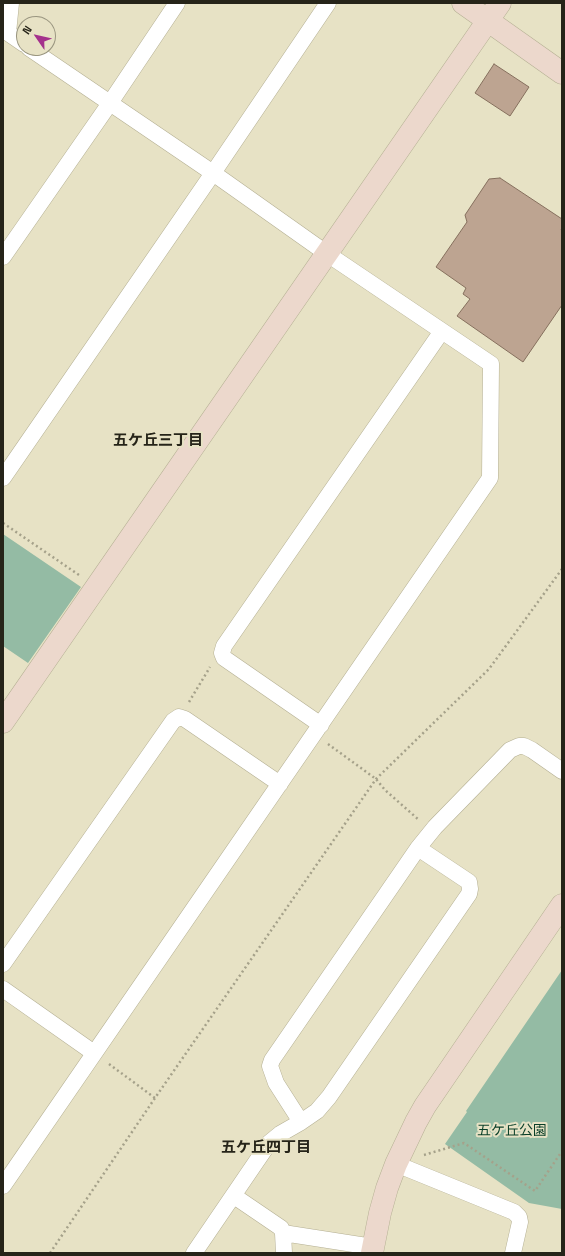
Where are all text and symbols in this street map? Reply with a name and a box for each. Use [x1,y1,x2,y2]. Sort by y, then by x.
north arrow [16,16,56,56]
text: N [19,23,35,37]
district label: 五ケ丘三丁目 [113,432,203,450]
park label: 五ケ丘公園 [477,1123,547,1139]
district label: 五ケ丘四丁目 [221,1139,311,1157]

